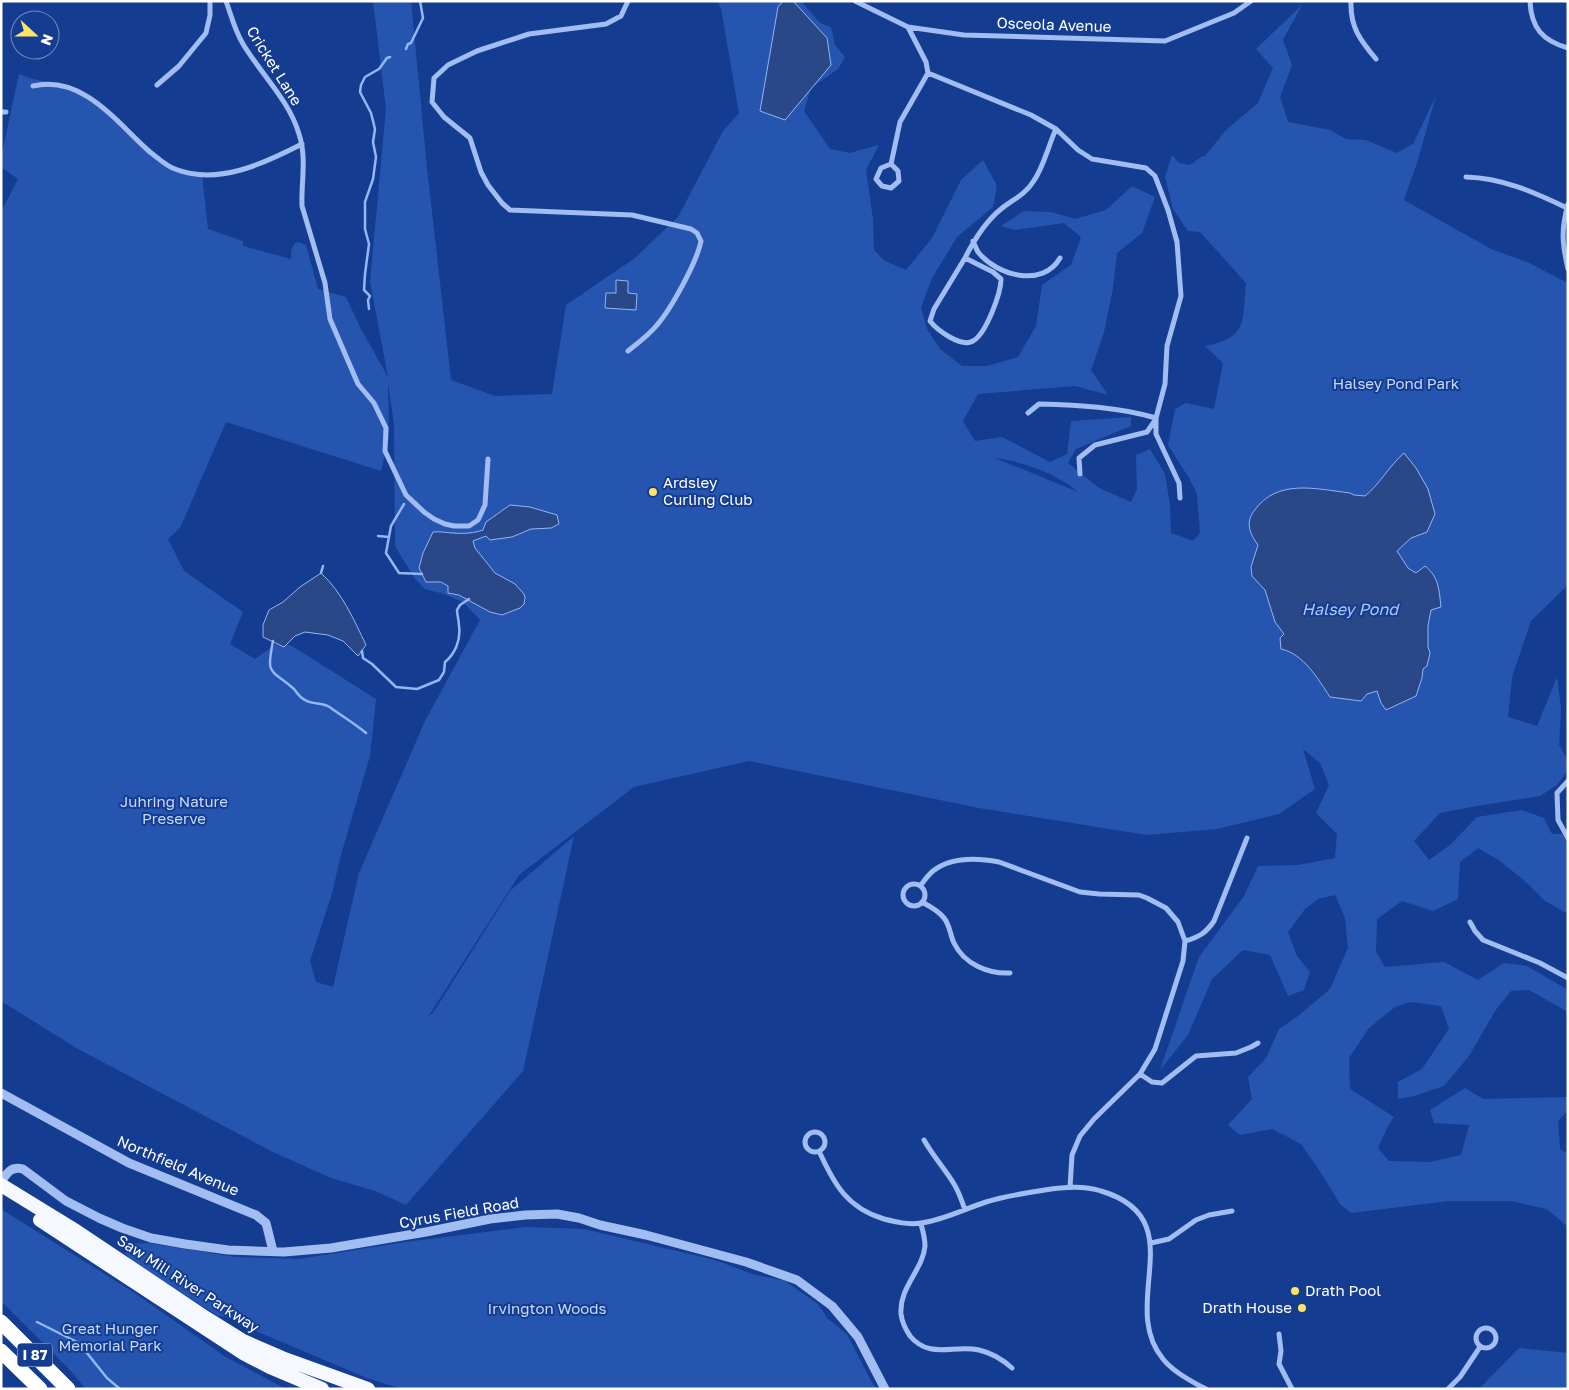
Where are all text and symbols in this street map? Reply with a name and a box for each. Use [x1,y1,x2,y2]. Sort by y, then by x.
north arrow [10,10,60,60]
street label: Osceola Avenue [996,13,1112,35]
street label: Cricket Lane [243,23,306,109]
text: N [38,32,57,48]
park label: Halsey Pond Park [1333,374,1460,392]
place label: Ardsley Curling Club [663,473,752,508]
marker: Ardsley Curling Club [647,486,659,498]
water label: Halsey Pond [1302,599,1400,619]
park label: Juhring Nature Preserve [120,792,228,827]
street label: Northfield Avenue [115,1131,242,1199]
street label: Cyrus Field Road [398,1193,520,1231]
street label: Saw Mill River Parkway [114,1230,263,1336]
place label: Drath Pool [1305,1281,1381,1299]
marker: Drath Pool [1289,1285,1301,1297]
place label: Drath House [1202,1298,1292,1316]
park label: Irvington Woods [488,1299,606,1317]
marker: Drath House [1296,1302,1308,1314]
park label: Great Hunger Memorial Park [58,1319,162,1354]
road number: I 87 [18,1344,52,1366]

